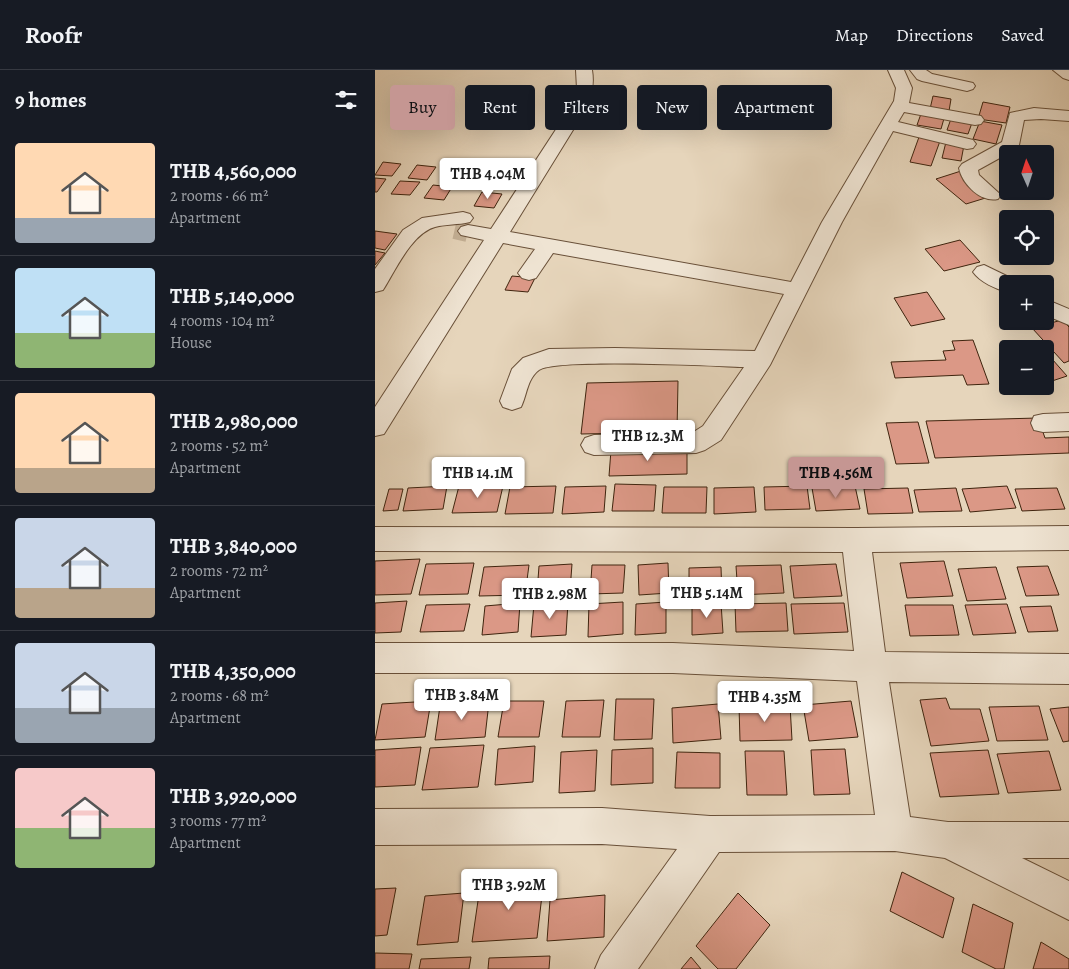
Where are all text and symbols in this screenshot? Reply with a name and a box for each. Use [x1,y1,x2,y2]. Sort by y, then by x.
text: Roofr [25,19,82,51]
text: Map [835,23,868,47]
text: Directions [896,23,973,47]
text: Saved [1001,23,1044,47]
chip: Buy [390,85,455,130]
chip: Rent [465,85,535,130]
chip: Filters [545,85,627,130]
chip: New [637,85,707,130]
chip: Apartment [717,85,832,130]
text: 9 homes [15,86,86,114]
icon: filters [332,86,360,114]
north arrow [999,145,1054,200]
map controls [999,145,1054,395]
text: THB 4,560,000 [170,157,297,185]
pin: THB 4.04M [431,158,545,200]
icon: home [55,163,115,223]
text: THB 4.04M [451,163,525,185]
text: 2 rooms · 66 m² [170,185,268,207]
text: Apartment [170,207,241,229]
button: locate [999,210,1054,265]
button: + [999,275,1054,330]
text: THB 5,140,000 [170,282,294,310]
icon: home [55,288,115,348]
text: 4 rooms · 104 m² [170,310,275,332]
text: House [170,332,212,354]
button: − [999,340,1054,395]
text: THB 2,980,000 [170,407,298,435]
icon: home [55,413,115,473]
pin: THB 12.3M [591,420,705,462]
text: THB 12.3M [612,425,684,447]
text: 2 rooms · 52 m² [170,435,268,457]
pin: THB 14.1M [421,456,535,499]
pin: THB 4.56M [779,456,893,499]
text: Apartment [170,457,241,479]
text: THB 14.1M [443,462,513,484]
text: THB 4.56M [799,462,873,484]
text: THB 3,840,000 [170,532,297,560]
icon: home [55,538,115,598]
text: 2 rooms · 72 m² [170,560,268,582]
pin: THB 5.14M [650,576,764,619]
pin: THB 2.98M [493,578,607,620]
text: Apartment [170,582,241,604]
text: THB 5.14M [671,582,743,604]
text: THB 2.98M [513,583,587,605]
text: THB 4,350,000 [170,657,296,685]
icon: home [55,663,115,723]
pin: THB 3.84M [405,678,519,721]
pin: THB 4.35M [708,680,822,723]
text: THB 3.84M [425,684,499,706]
text: 2 rooms · 68 m² [170,685,269,707]
text: THB 4.35M [729,686,801,708]
text: Apartment [170,707,241,729]
text: THB 3,920,000 [170,782,297,810]
icon: home [55,788,115,848]
text: 3 rooms · 77 m² [170,810,266,832]
text: Apartment [170,832,241,854]
pin: THB 3.92M [452,868,566,911]
text: THB 3.92M [472,874,546,896]

